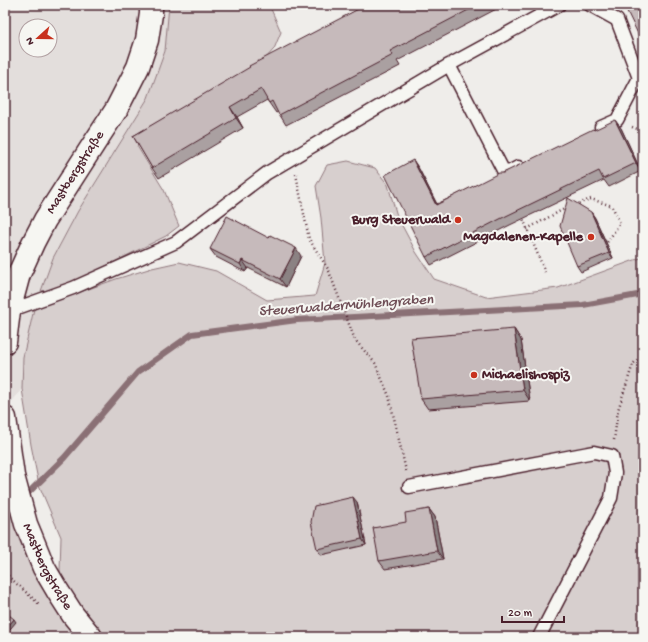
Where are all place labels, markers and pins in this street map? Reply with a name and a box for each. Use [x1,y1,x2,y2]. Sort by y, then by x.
place label: Burg Steuerwald [351,212,452,229]
marker: Burg Steuerwald [453,215,463,225]
place label: Magdalenen-Kapelle [463,229,584,246]
marker: Magdalenen-Kapelle [586,232,596,242]
place label: Michaelishospiz [482,367,570,384]
marker: Michaelishospiz [469,370,479,380]

